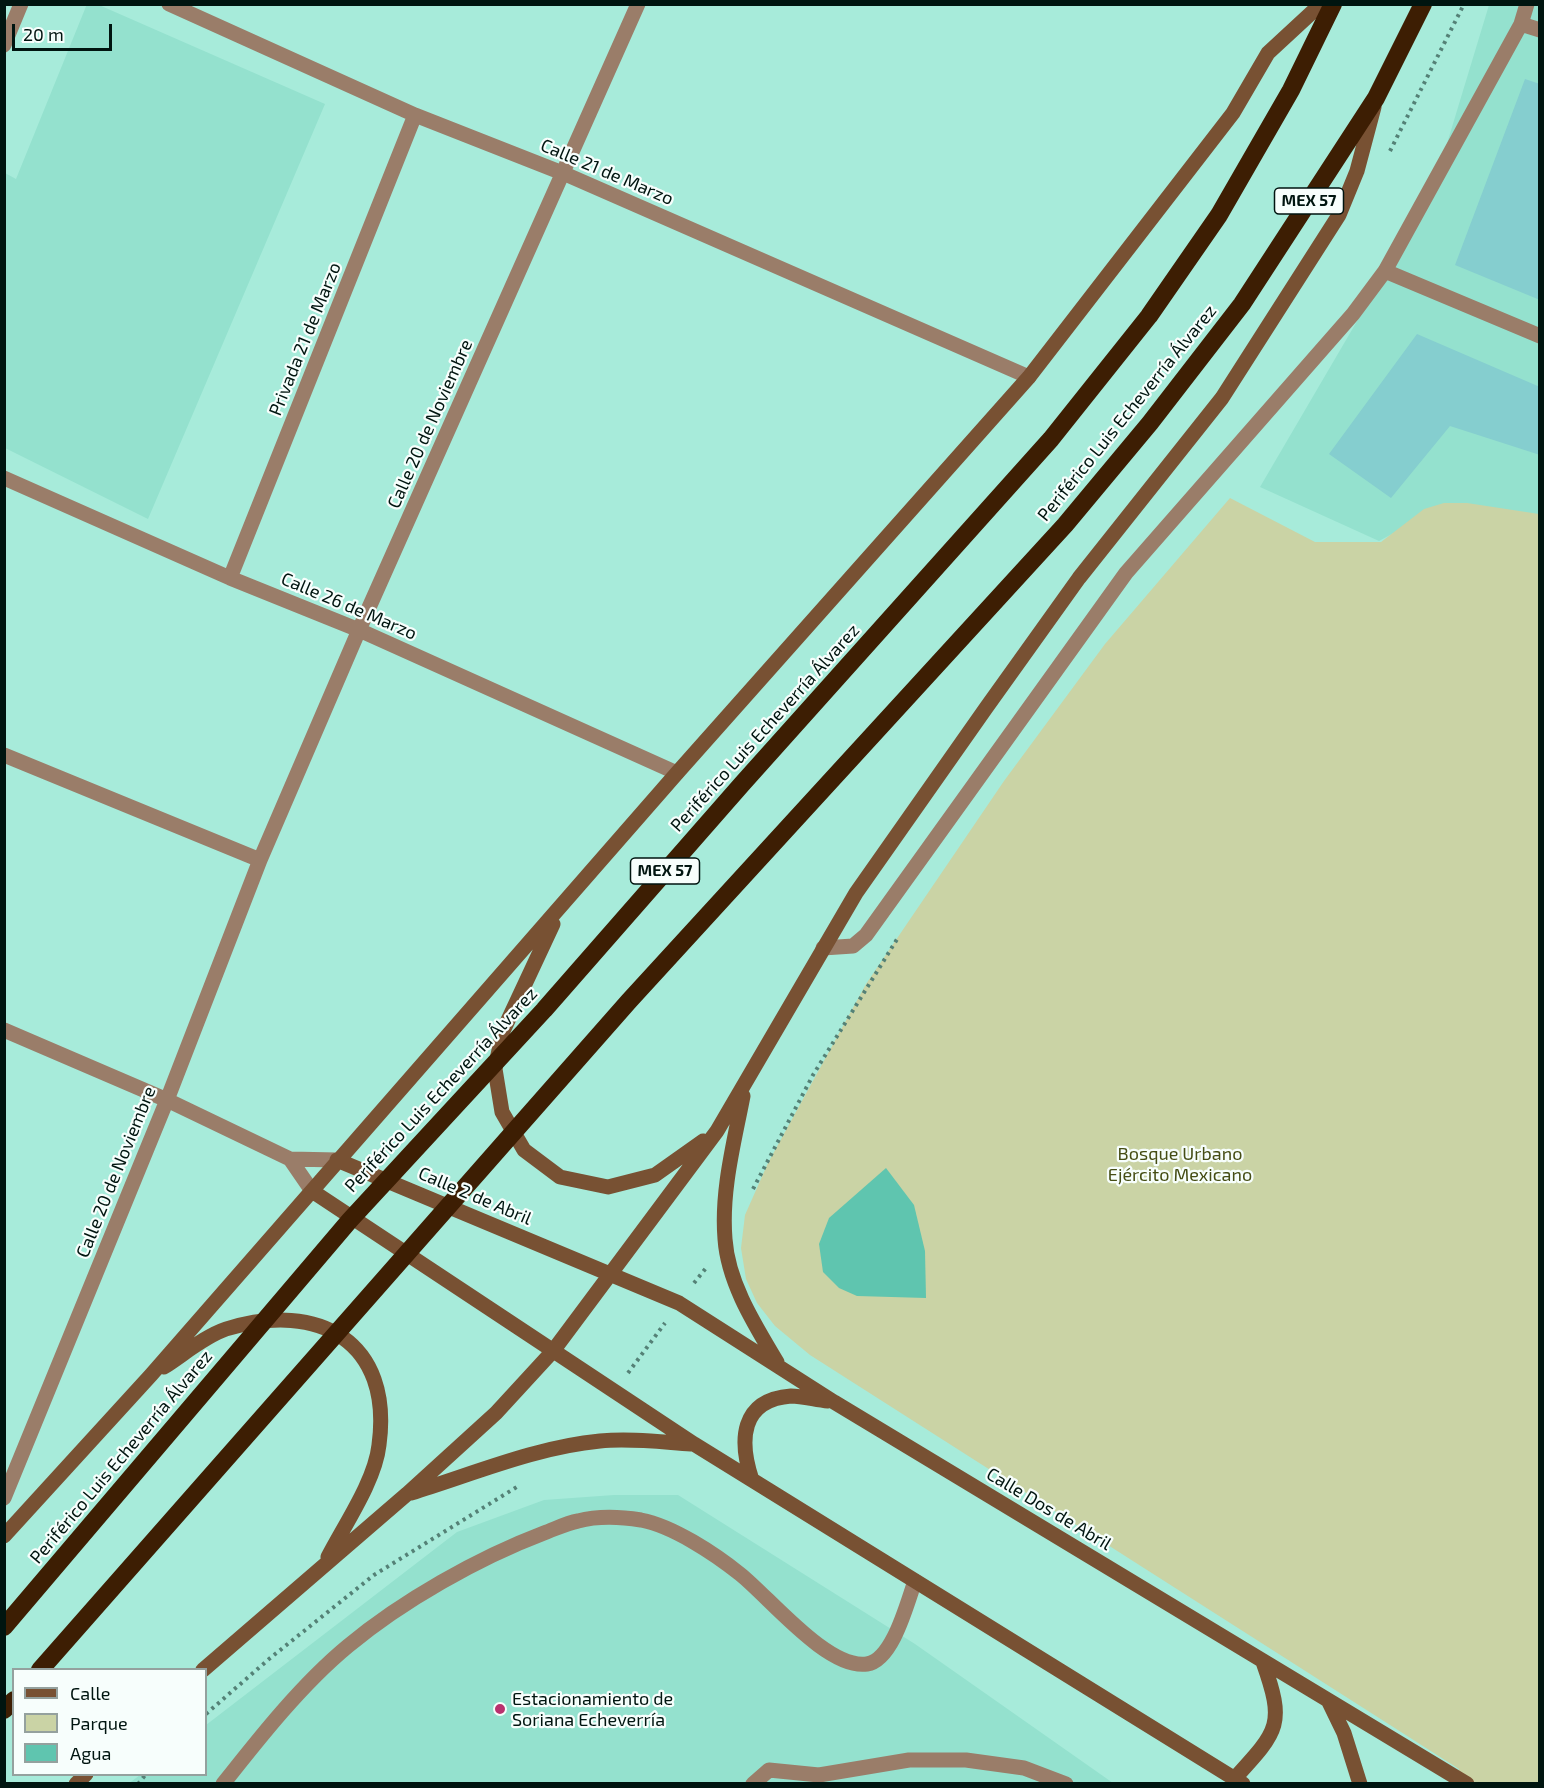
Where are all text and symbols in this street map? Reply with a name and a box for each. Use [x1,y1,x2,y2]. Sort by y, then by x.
scale bar [15,12,116,50]
text: 20 m [23,23,64,45]
street label: Calle 21 de Marzo [537,134,677,210]
road number: MEX 57 [1274,188,1344,214]
street label: Privada 21 de Marzo [264,259,346,419]
street label: Periférico Luis Echeverría Álvarez [1033,300,1221,526]
street label: Calle 20 de Noviembre [383,336,477,512]
street label: Calle 26 de Marzo [278,568,420,644]
street label: Periférico Luis Echeverría Álvarez [666,620,864,836]
road number: MEX 57 [630,858,700,884]
street label: Periférico Luis Echeverría Álvarez [340,983,542,1197]
street label: Calle 20 de Noviembre [72,1083,160,1261]
park label: Bosque Urbano Ejército Mexicano [1108,1143,1252,1186]
street label: Calle 2 de Abril [415,1162,535,1230]
street label: Periférico Luis Echeverría Álvarez [25,1346,217,1568]
street label: Calle Dos de Abril [982,1463,1116,1555]
legend [12,1668,207,1776]
text: Calle [70,1682,111,1704]
place label: Estacionamiento de Soriana Echeverría [512,1688,673,1730]
marker: Estacionamiento de Soriana Echeverría [493,1702,507,1716]
text: Parque [70,1712,128,1734]
text: Agua [70,1742,111,1764]

